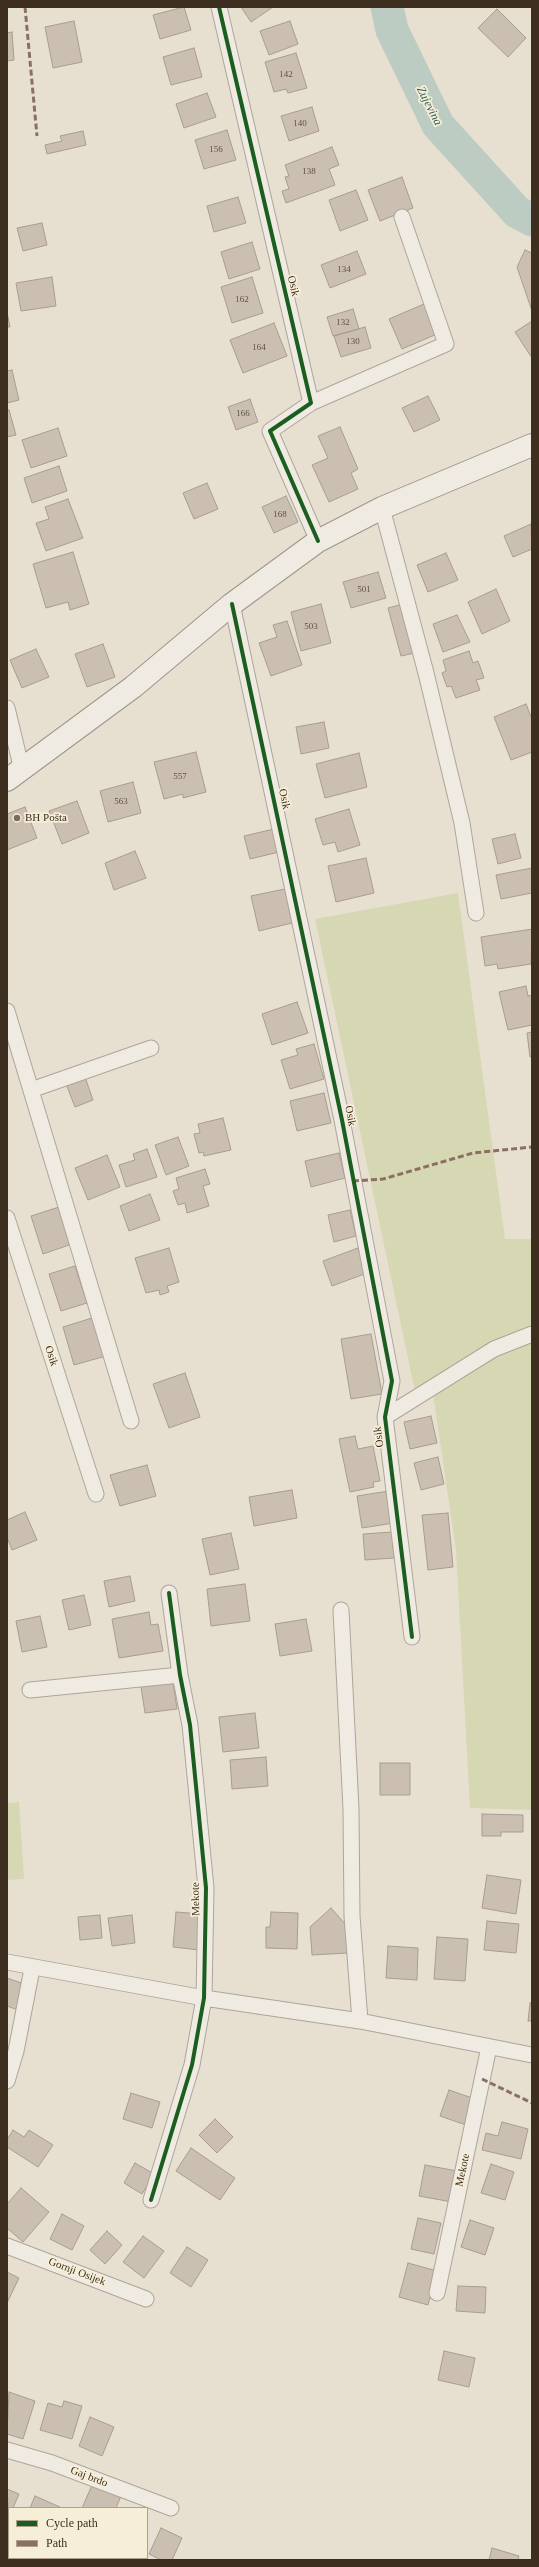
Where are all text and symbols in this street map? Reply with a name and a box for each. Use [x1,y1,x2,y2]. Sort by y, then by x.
house number: 142 [279,70,293,80]
water label: Zujevina [413,84,445,128]
house number: 140 [293,119,307,129]
house number: 156 [209,145,223,155]
house number: 138 [302,167,316,177]
house number: 134 [337,265,351,275]
street label: Osik [284,274,302,298]
house number: 162 [235,295,249,305]
house number: 132 [336,318,350,328]
house number: 130 [346,337,360,347]
house number: 164 [252,343,266,353]
house number: 166 [236,409,250,419]
house number: 168 [273,510,287,520]
house number: 501 [357,585,371,595]
house number: 503 [304,622,318,632]
house number: 557 [173,772,187,782]
street label: Osik [275,787,293,811]
house number: 563 [114,797,128,807]
place label: BH Pošta [25,811,67,825]
marker: BH Pošta [12,813,22,823]
street label: Osik [342,1105,358,1127]
street label: Osik [42,1344,60,1368]
street label: Osik [371,1426,387,1448]
street label: Mekote [189,1882,203,1916]
street label: Mekote [453,2152,473,2188]
street label: Gornji Osijek [47,2255,107,2289]
street label: Gaj brdo [69,2464,109,2490]
legend [8,2507,148,2559]
text: Cycle path [46,2516,98,2530]
text: Path [46,2536,67,2550]

